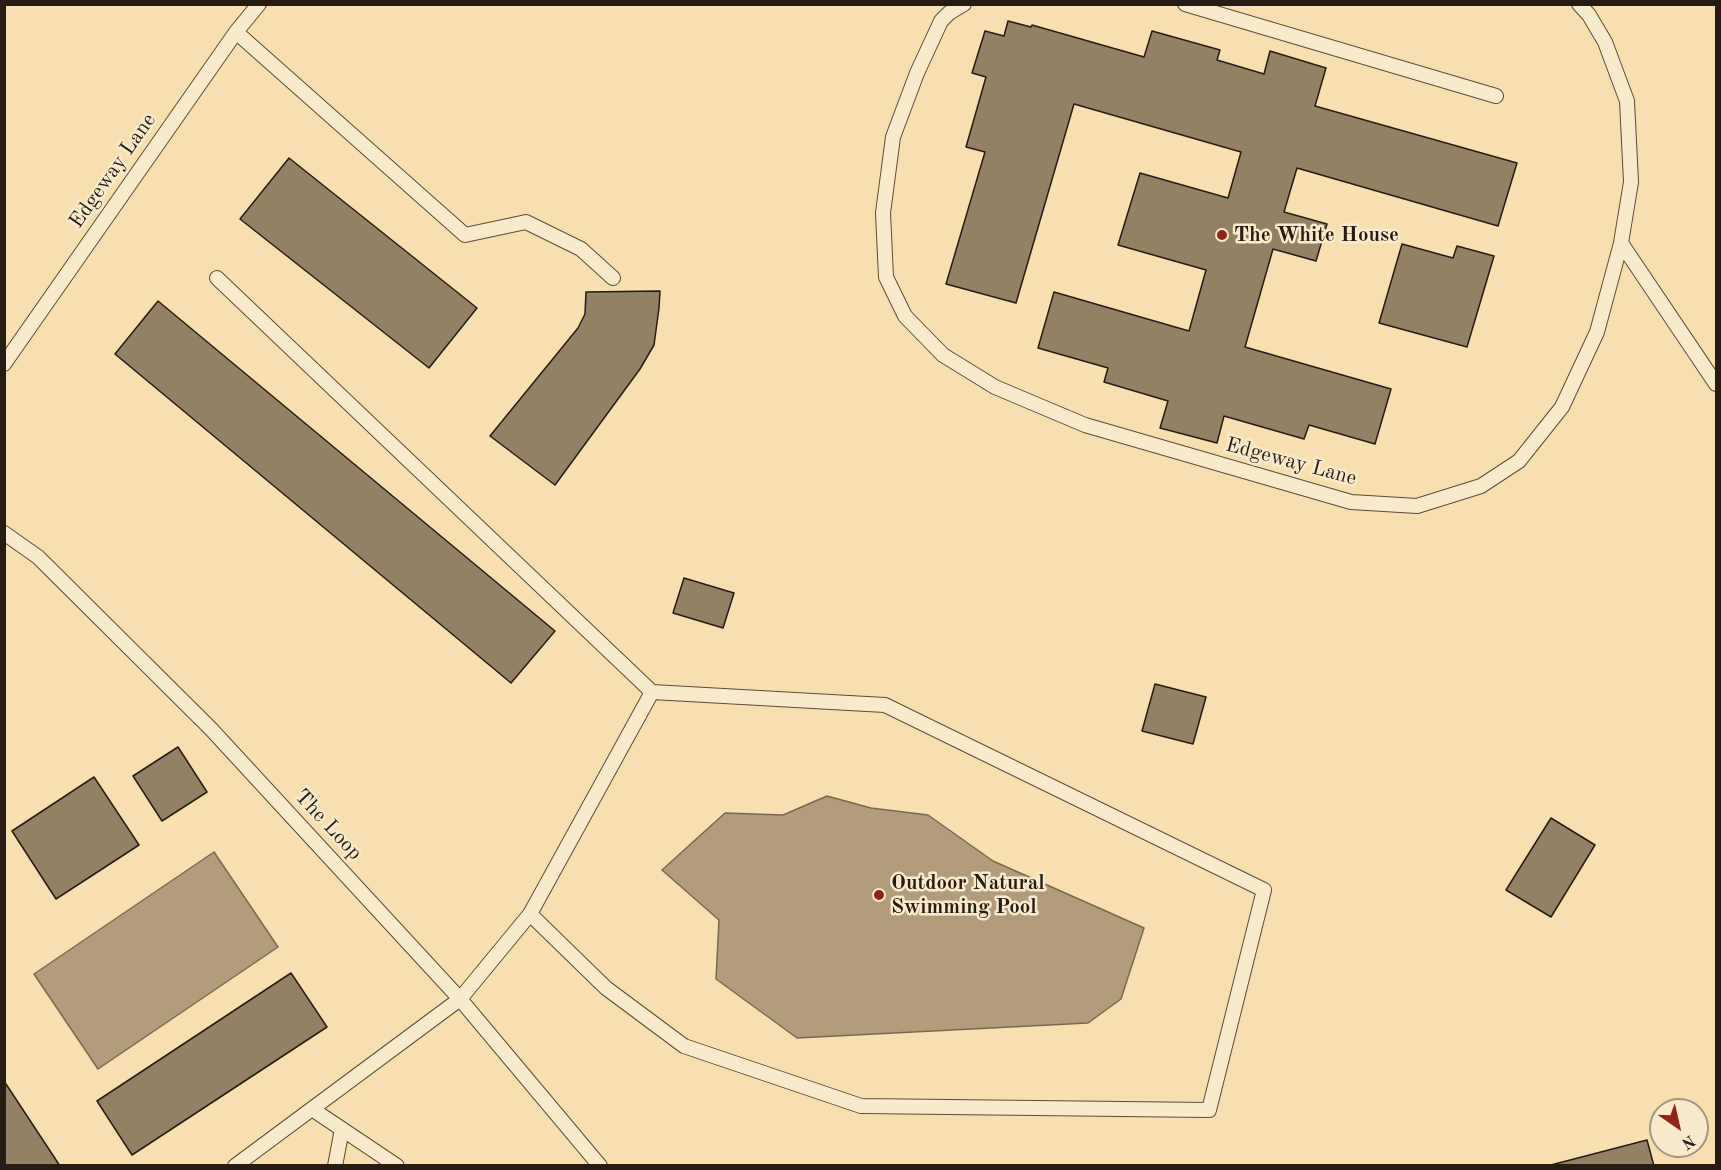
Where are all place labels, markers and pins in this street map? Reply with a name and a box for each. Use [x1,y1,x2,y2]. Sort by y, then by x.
place label: The White House [1234,222,1399,248]
marker: The White House [1215,228,1229,242]
place label: Outdoor Natural Swimming Pool [891,870,1045,920]
marker: Outdoor Natural Swimming Pool [872,888,886,902]

